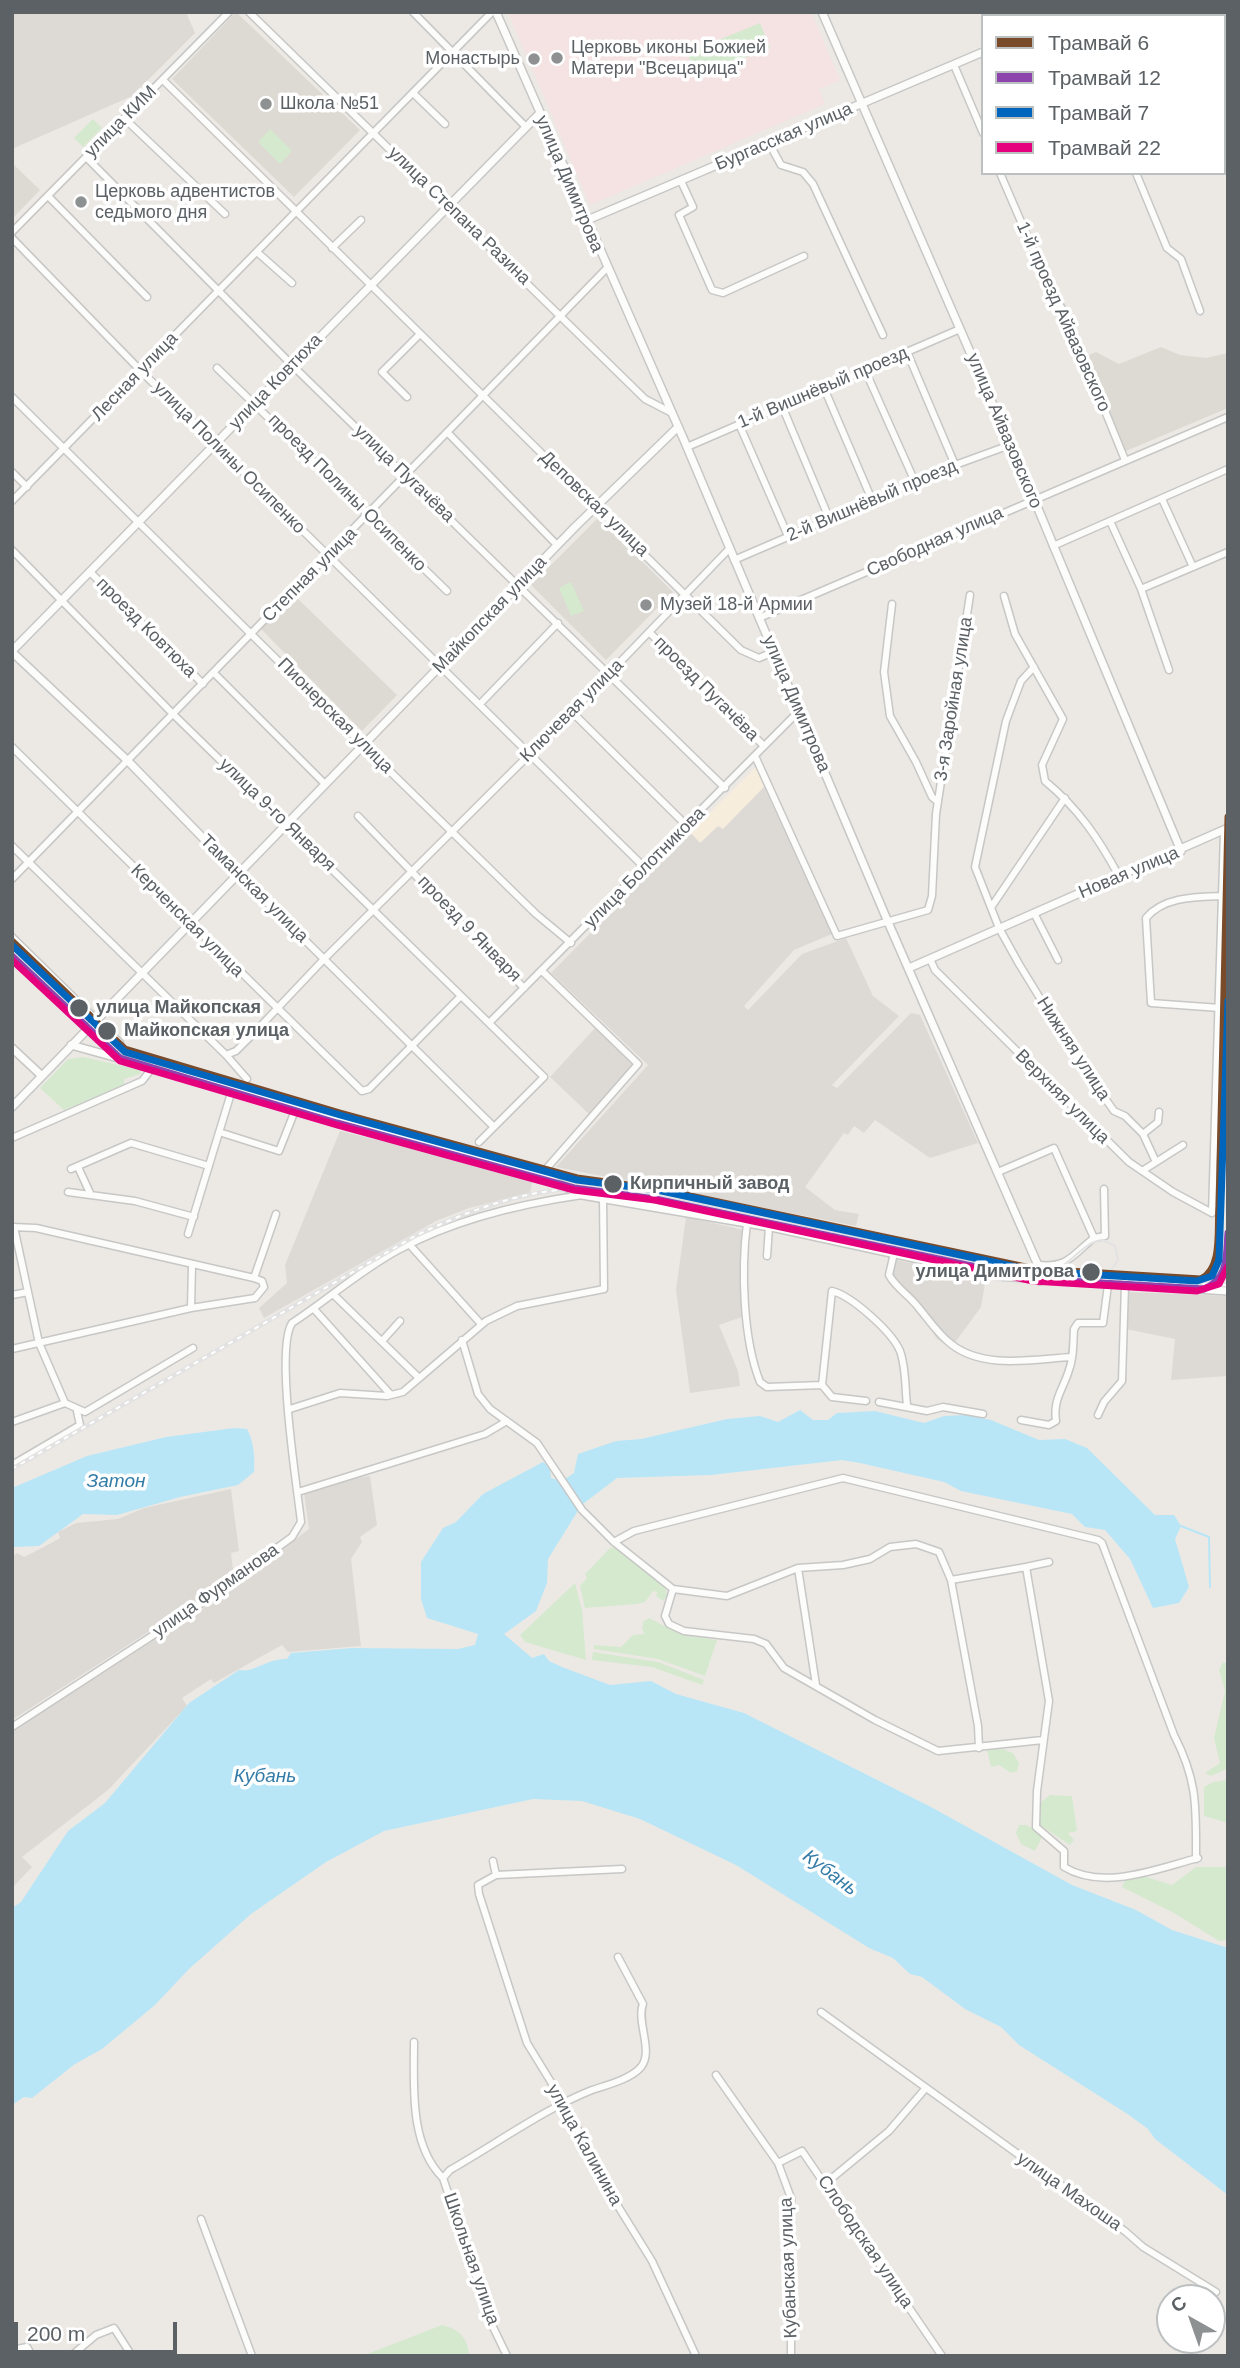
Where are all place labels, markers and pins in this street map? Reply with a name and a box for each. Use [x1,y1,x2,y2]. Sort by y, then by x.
place label: Церковь иконы Божией Матери "Всецарица" [571,37,766,80]
place label: Монастырь [425,48,520,70]
marker: Церковь иконы Божией Матери "Всецарица" [549,50,565,66]
marker: Монастырь [526,51,542,67]
place label: Школа №51 [280,93,379,115]
marker: Школа №51 [258,96,274,112]
place label: Церковь адвентистов седьмого дня [95,181,275,224]
marker: Церковь адвентистов седьмого дня [73,194,89,210]
place label: Музей 18-й Армии [660,594,813,616]
marker: Музей 18-й Армии [638,597,654,613]
marker: улица Майкопская [68,997,90,1019]
place label: улица Майкопская [96,997,261,1019]
marker: Майкопская улица [96,1020,118,1042]
place label: Майкопская улица [124,1020,289,1042]
marker: Кирпичный завод [602,1173,624,1195]
place label: Кирпичный завод [630,1173,789,1195]
place label: улица Димитрова [916,1261,1074,1283]
marker: улица Димитрова [1080,1261,1102,1283]

